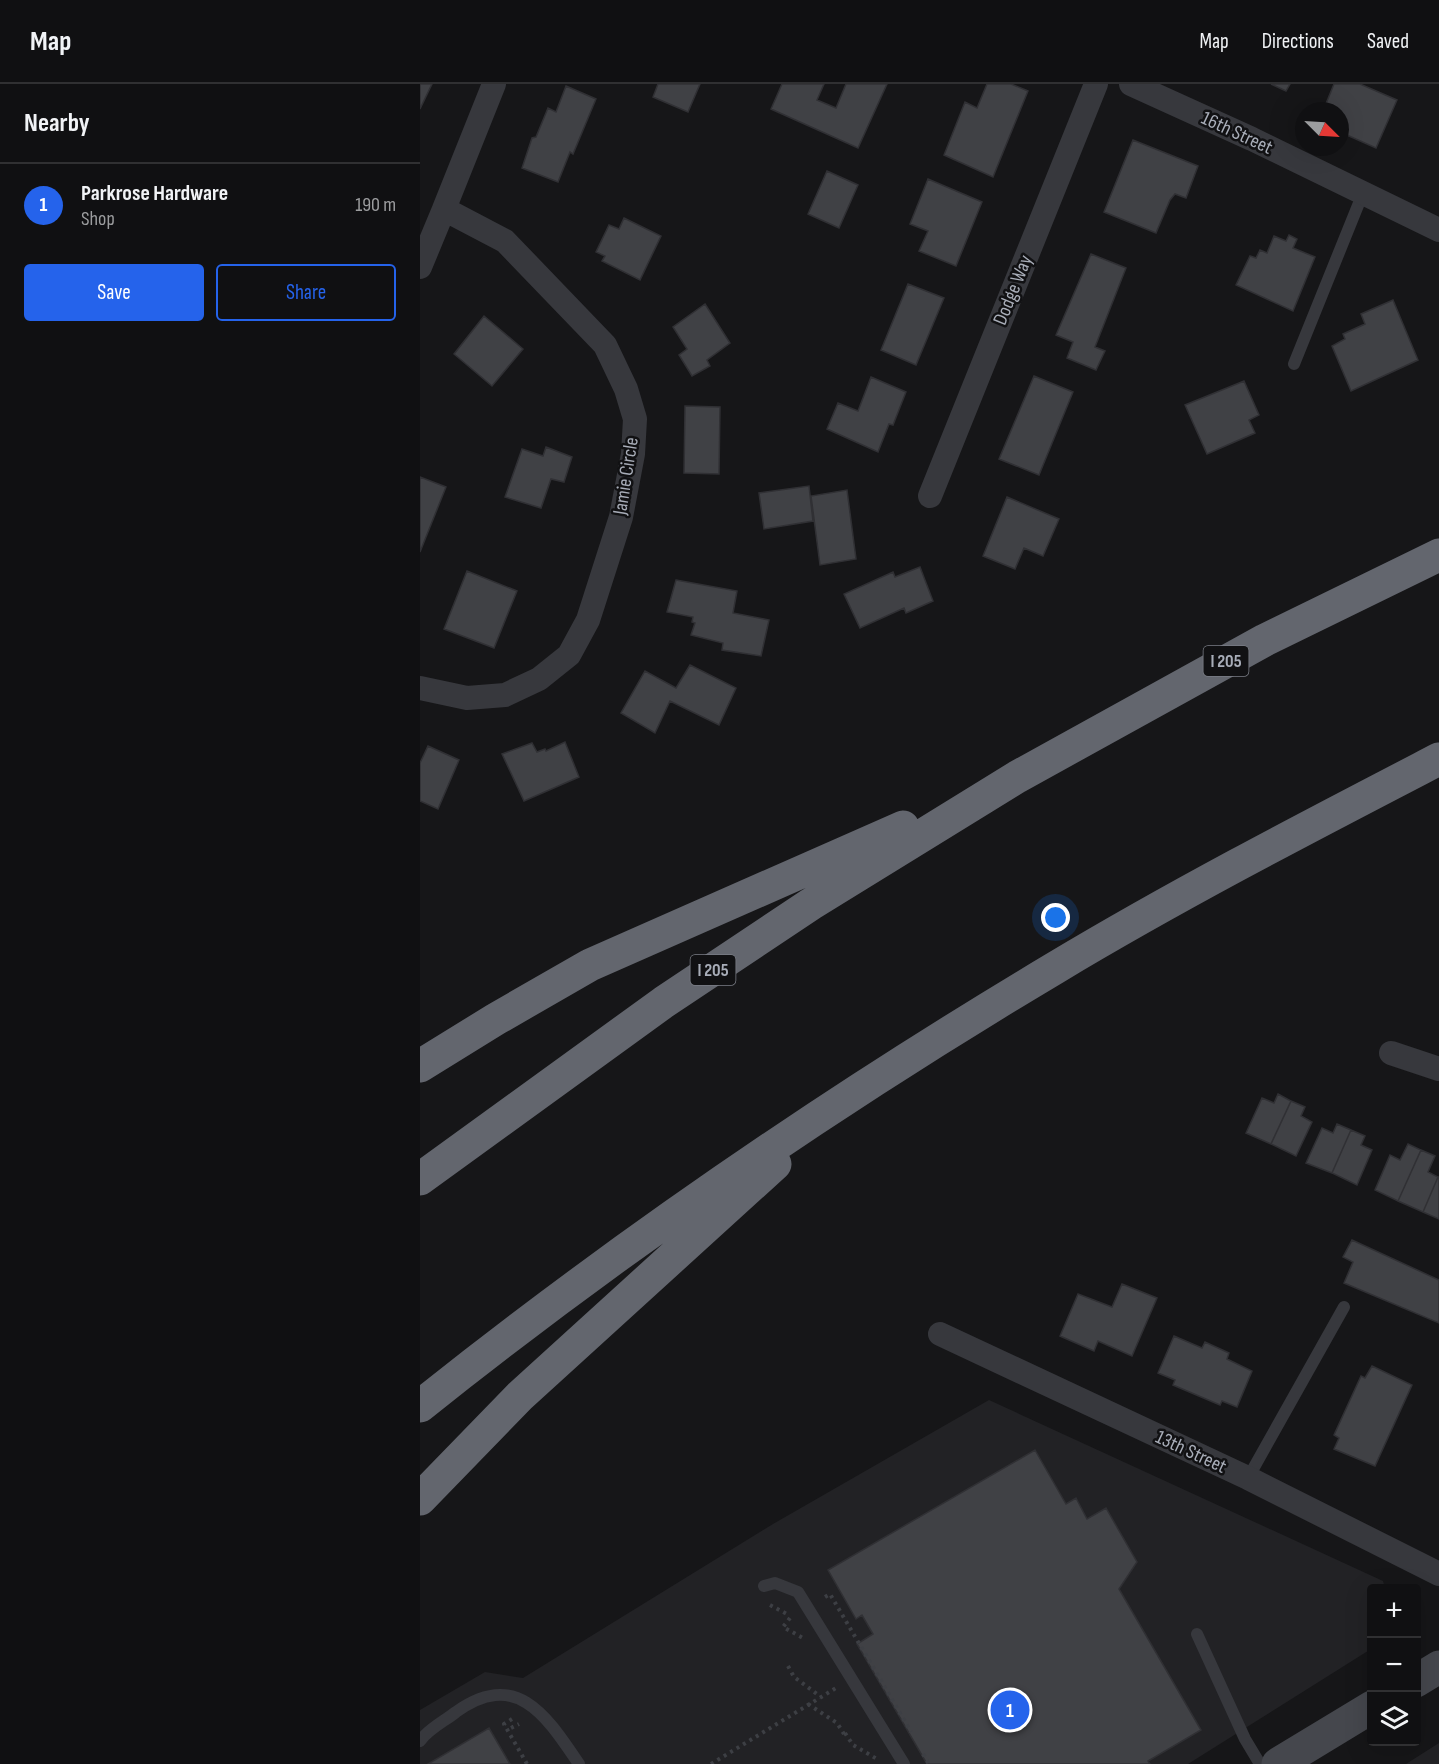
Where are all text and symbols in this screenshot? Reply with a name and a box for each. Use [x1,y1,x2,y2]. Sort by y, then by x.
text: Map [30,25,71,58]
text: Map [1199,29,1229,54]
text: Directions [1262,29,1334,54]
text: Saved [1367,29,1409,54]
north arrow [1295,102,1349,156]
street label: 16th Street [1198,106,1276,160]
text: Nearby [24,108,90,139]
text: Parkrose Hardware [81,180,228,207]
text: 1 [40,193,47,217]
text: 190 m [355,193,396,217]
text: Shop [81,207,115,231]
street label: Dodge Way [988,251,1038,329]
button: Save [24,264,204,321]
button: Share [216,264,396,321]
street label: Jamie Circle [608,436,644,517]
road number: I 205 [1204,646,1248,676]
your location [1041,903,1070,932]
road number: I 205 [690,955,736,985]
street label: 13th Street [1152,1425,1230,1479]
map controls [1367,1584,1421,1746]
button: + [1367,1584,1421,1638]
button: − [1367,1638,1421,1692]
pin: 1 [990,1688,1030,1732]
button: layers [1367,1692,1421,1746]

